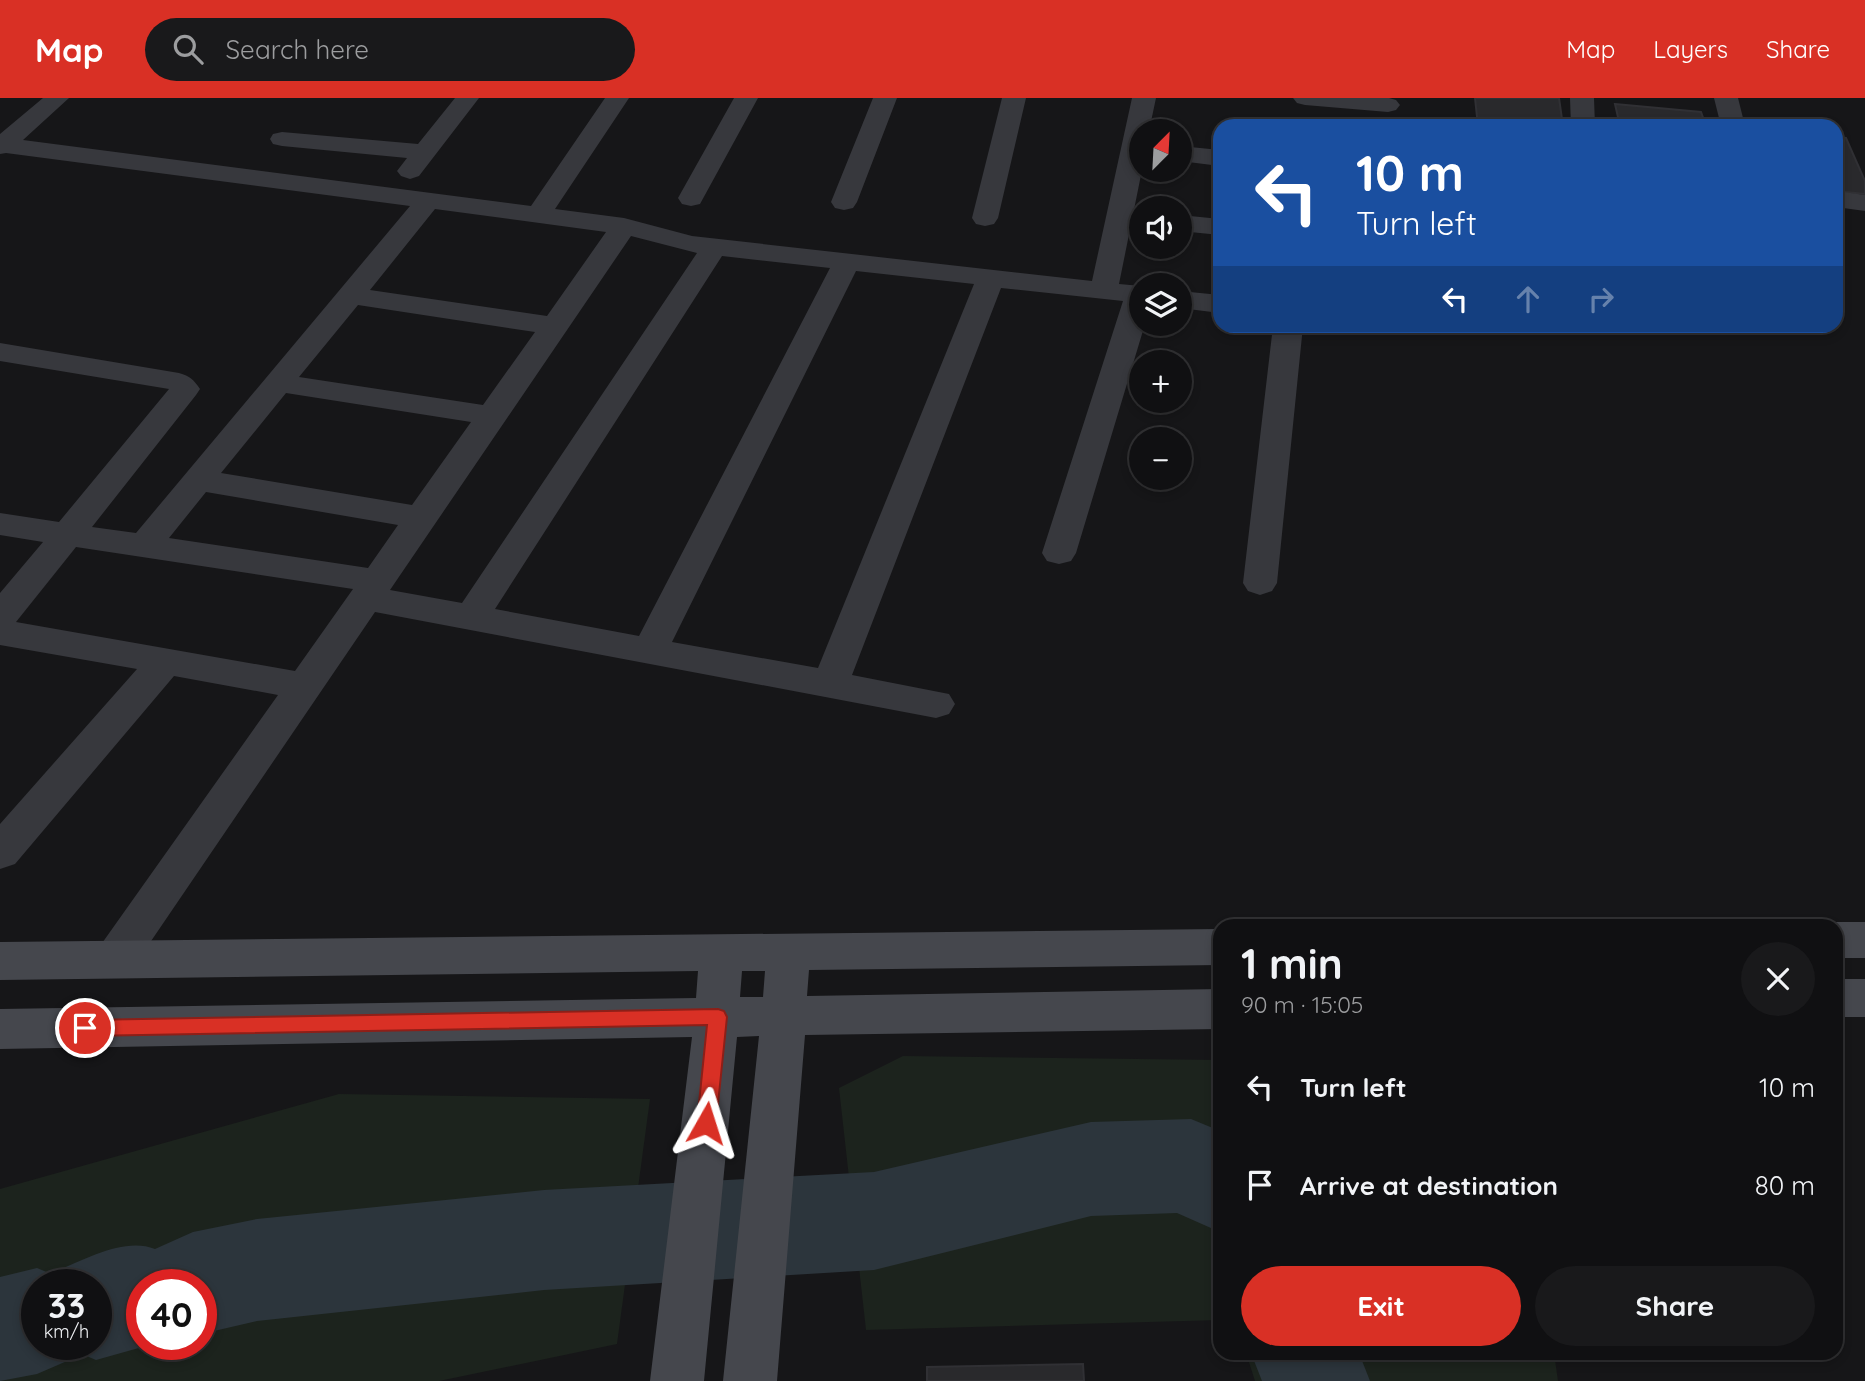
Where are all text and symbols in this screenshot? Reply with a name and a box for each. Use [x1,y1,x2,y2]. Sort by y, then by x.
search box [145,18,635,81]
text: Map [35,29,103,70]
icon: search [169,30,207,68]
text: Search here [225,33,369,66]
text: Map [1566,34,1615,64]
text: Layers [1653,34,1728,64]
text: Share [1766,34,1830,64]
north arrow [1129,119,1192,182]
map controls [1129,119,1192,490]
text: 10 m [1356,142,1464,203]
icon: left [1241,147,1332,238]
button: sound [1129,196,1192,259]
text: Turn left [1356,203,1477,243]
button: layers [1129,273,1192,336]
icon: left [1436,280,1474,318]
icon: ahead [1509,280,1547,318]
icon: right [1582,280,1620,318]
button: + [1129,350,1192,413]
button: − [1129,427,1192,490]
text: 1 min [1241,937,1343,990]
button: close [1741,942,1815,1016]
text: 90 m · 15:05 [1241,990,1363,1019]
pin [55,998,115,1058]
icon: arrive [66,1009,104,1047]
icon: left [1241,1068,1279,1106]
text: Turn left [1300,1071,1407,1104]
text: 10 m [1759,1071,1815,1104]
position arrow [669,1086,743,1160]
icon: arrive [1241,1166,1279,1204]
text: Arrive at destination [1300,1169,1558,1202]
text: 80 m [1755,1169,1815,1202]
button: Exit [1241,1266,1521,1346]
button: Share [1535,1266,1815,1346]
speed limit sign: 40 [126,1269,217,1360]
text: 33 [48,1283,85,1327]
text: km/h [44,1320,89,1343]

